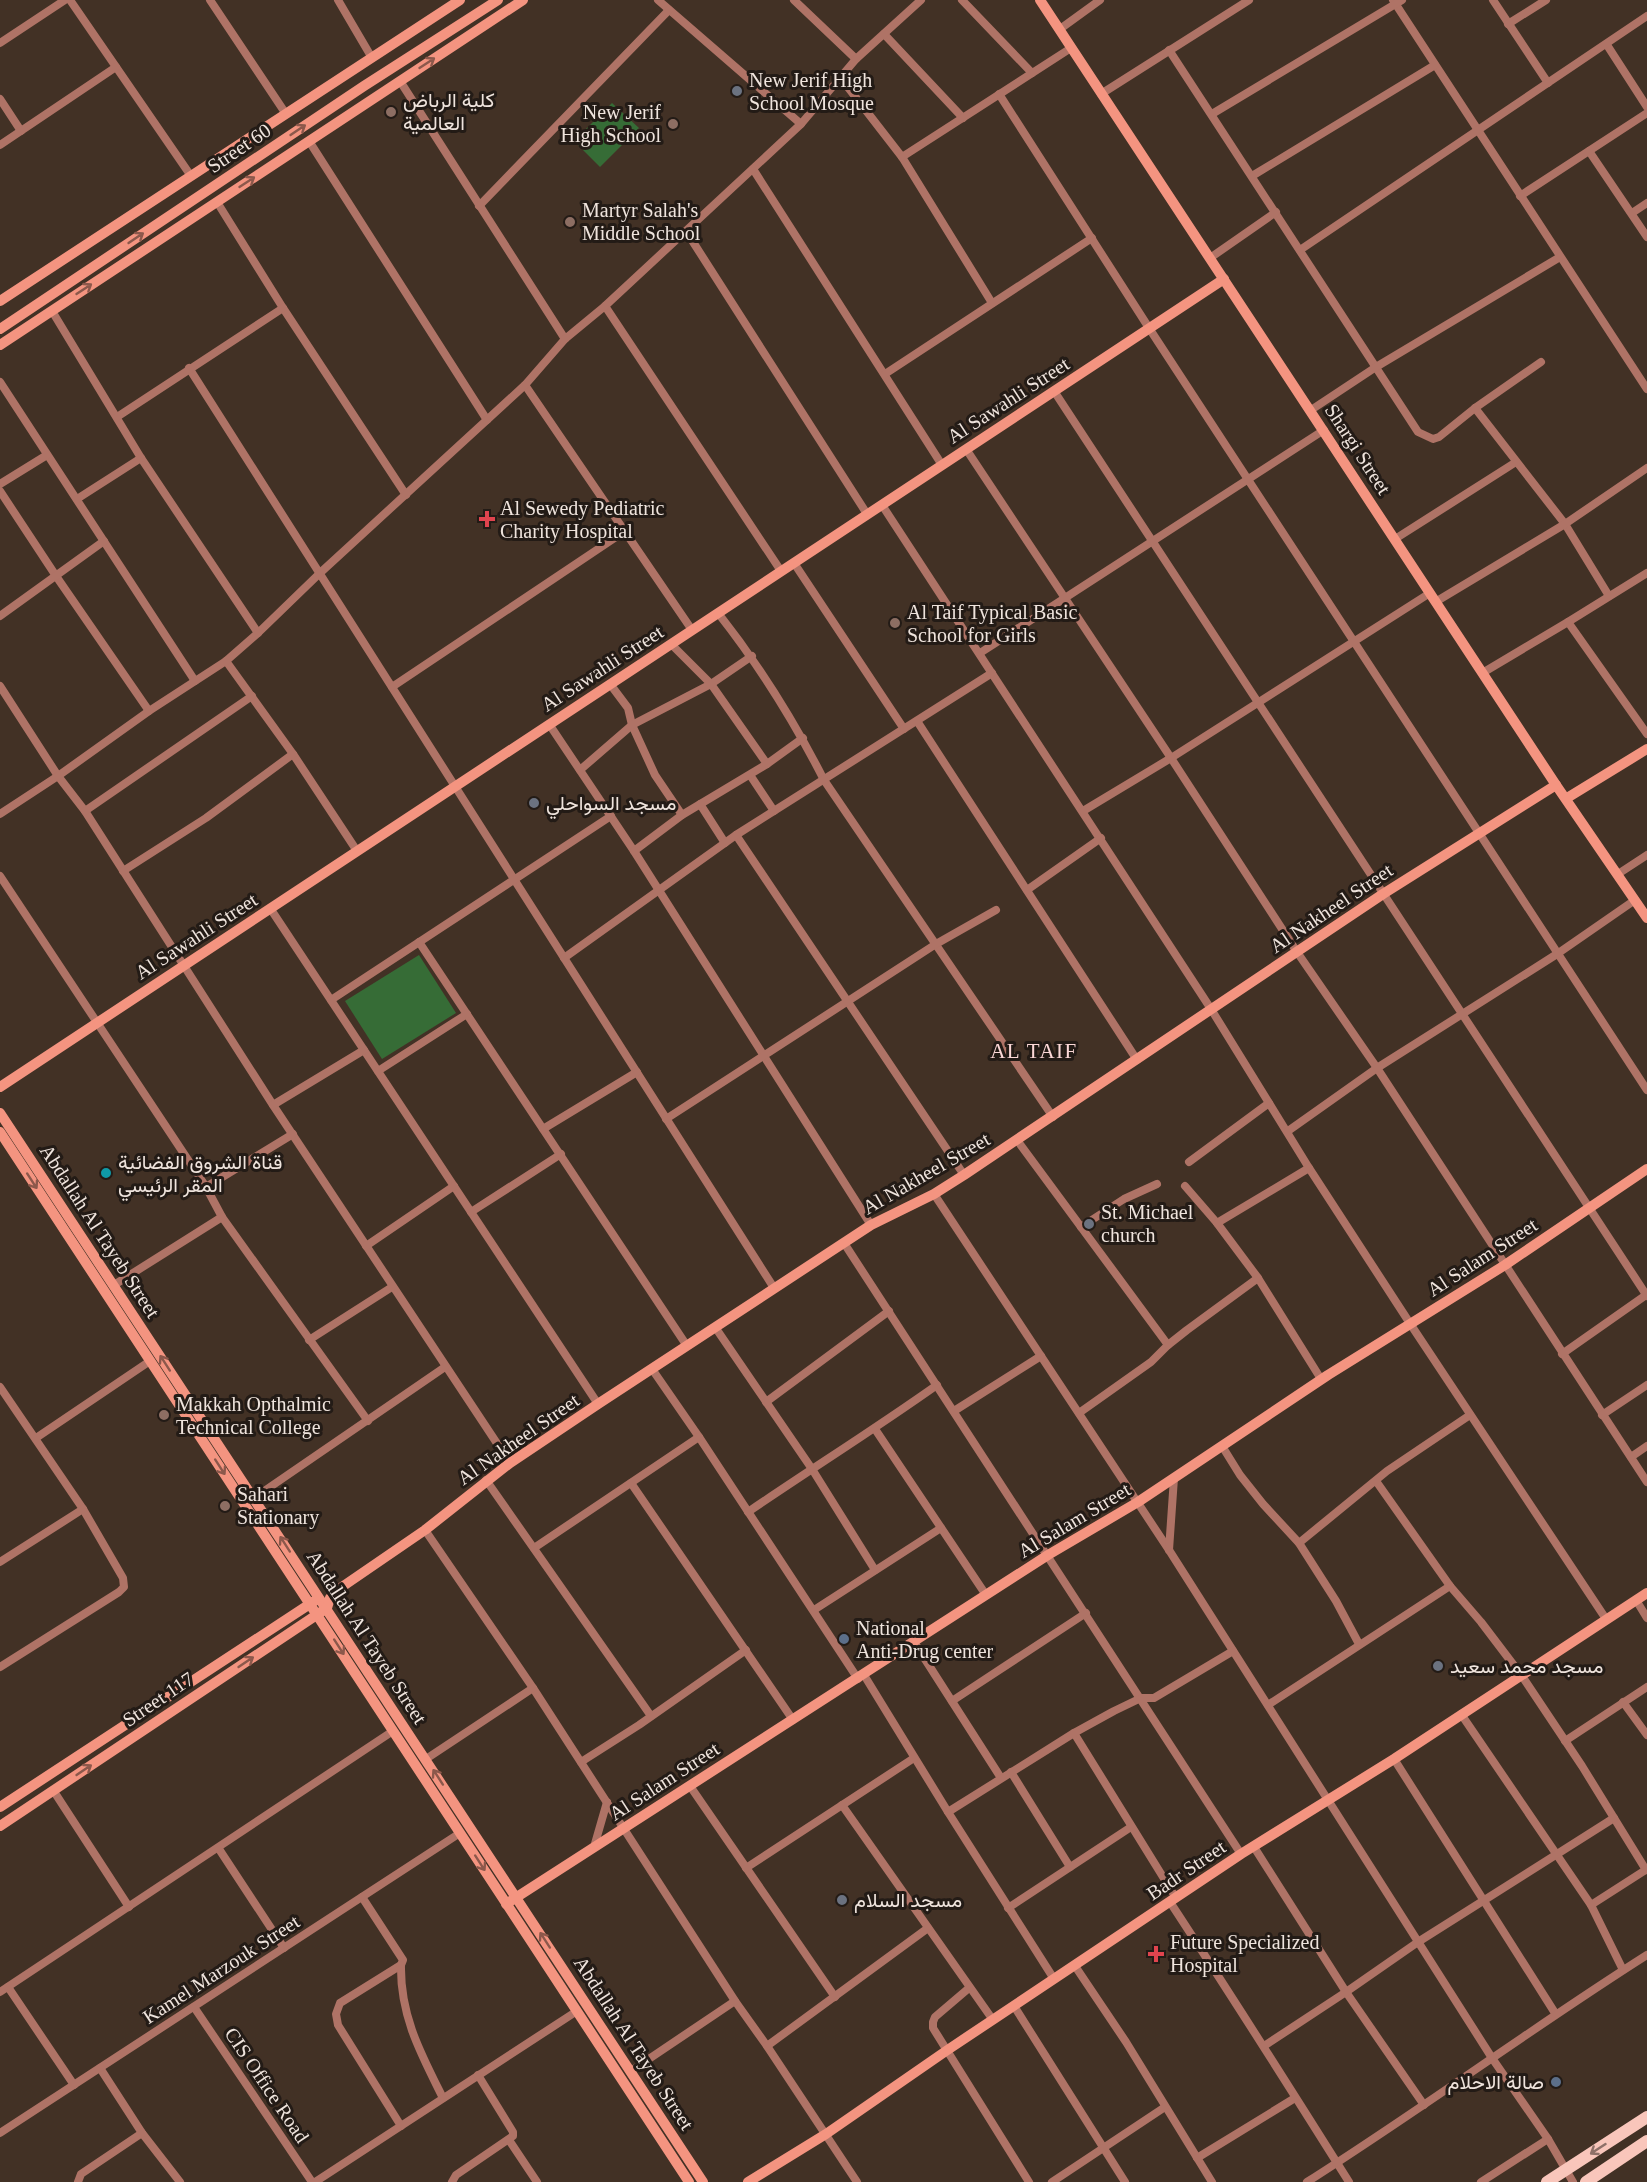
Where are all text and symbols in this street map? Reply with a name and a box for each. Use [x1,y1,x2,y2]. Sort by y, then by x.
one-way arrow [418,57,435,69]
place label: New Jerif High School Mosque [749,69,874,115]
marker: New Jerif High School Mosque [730,84,744,98]
place label: كلية الرباض العالمية [403,89,495,135]
place label: New Jerif High School [560,101,661,147]
marker: كلية الرباض العالمية [384,105,398,119]
marker: New Jerif High School [666,117,680,131]
street label: Street 60 [203,119,275,177]
one-way arrow [290,124,306,136]
one-way arrow [238,176,255,188]
place label: Martyr Salah's Middle School [582,199,701,244]
marker: Martyr Salah's Middle School [563,215,577,229]
one-way arrow [127,232,144,244]
one-way arrow [75,283,92,295]
street label: Al Sawahli Street [943,352,1074,448]
street label: Shargi Street [1320,400,1396,499]
place label: Al Sewedy Pediatric Charity Hospital [500,497,665,543]
marker: Al Sewedy Pediatric Charity Hospital [478,510,496,528]
place label: Al Taif Typical Basic School for Girls [907,601,1077,646]
marker: Al Taif Typical Basic School for Girls [888,616,902,630]
street label: Al Sawahli Street [537,620,668,716]
place label: مسجد السواحلي [546,792,676,820]
marker: مسجد السواحلي [527,796,541,810]
street label: Al Nakheel Street [1265,859,1397,957]
street label: Al Sawahli Street [131,888,262,984]
district label: AL TAIF [990,1039,1078,1063]
street label: Al Nakheel Street [858,1127,994,1218]
street label: Abdallah Al Tayeb Street [35,1140,164,1323]
place label: قناة الشروق الفضائية المقر الرئيسي [118,1151,282,1202]
marker: قناة الشروق الفضائية المقر الرئيسي [99,1166,113,1180]
one-way arrow [26,1172,38,1189]
place label: St. Michael church [1101,1201,1194,1246]
street label: Al Salam Street [1423,1213,1541,1301]
marker: St. Michael church [1082,1217,1096,1231]
one-way arrow [159,1355,172,1372]
street label: Al Nakheel Street [453,1389,583,1489]
place label: Makkah Opthalmic Technical College [176,1393,331,1439]
marker: Makkah Opthalmic Technical College [157,1408,171,1422]
one-way arrow [214,1458,226,1475]
street label: Al Salam Street [1014,1478,1134,1562]
place label: Sahari Stationary [237,1483,319,1529]
marker: Sahari Stationary [218,1499,232,1513]
one-way arrow [278,1535,291,1552]
street label: Abdallah Al Tayeb Street [302,1546,431,1729]
place label: National Anti-Drug center [856,1617,994,1663]
marker: National Anti-Drug center [837,1632,851,1646]
one-way arrow [332,1639,345,1656]
place label: مسجد محمد سعيد [1450,1655,1603,1678]
one-way arrow [237,1656,254,1668]
marker: مسجد محمد سعيد [1431,1659,1445,1673]
street label: Street 117 [118,1667,198,1731]
street label: Al Salam Street [605,1737,723,1825]
one-way arrow [75,1764,91,1776]
one-way arrow [431,1769,443,1786]
street label: Badr Street [1142,1835,1230,1904]
one-way arrow [474,1854,486,1871]
place label: مسجد السلام [854,1889,962,1913]
marker: مسجد السلام [835,1893,849,1907]
street label: Kamel Marzouk Street [139,1910,304,2028]
place label: Future Specialized Hospital [1170,1931,1319,1977]
one-way arrow [538,1932,550,1949]
marker: Future Specialized Hospital [1147,1945,1165,1963]
street label: Abdallah Al Tayeb Street [569,1952,698,2135]
street label: CIS Office Road [220,2023,314,2147]
place label: صالة الاحلام [1448,2071,1544,2095]
marker: صالة الاحلام [1549,2075,1563,2089]
one-way arrow [1590,2143,1607,2155]

